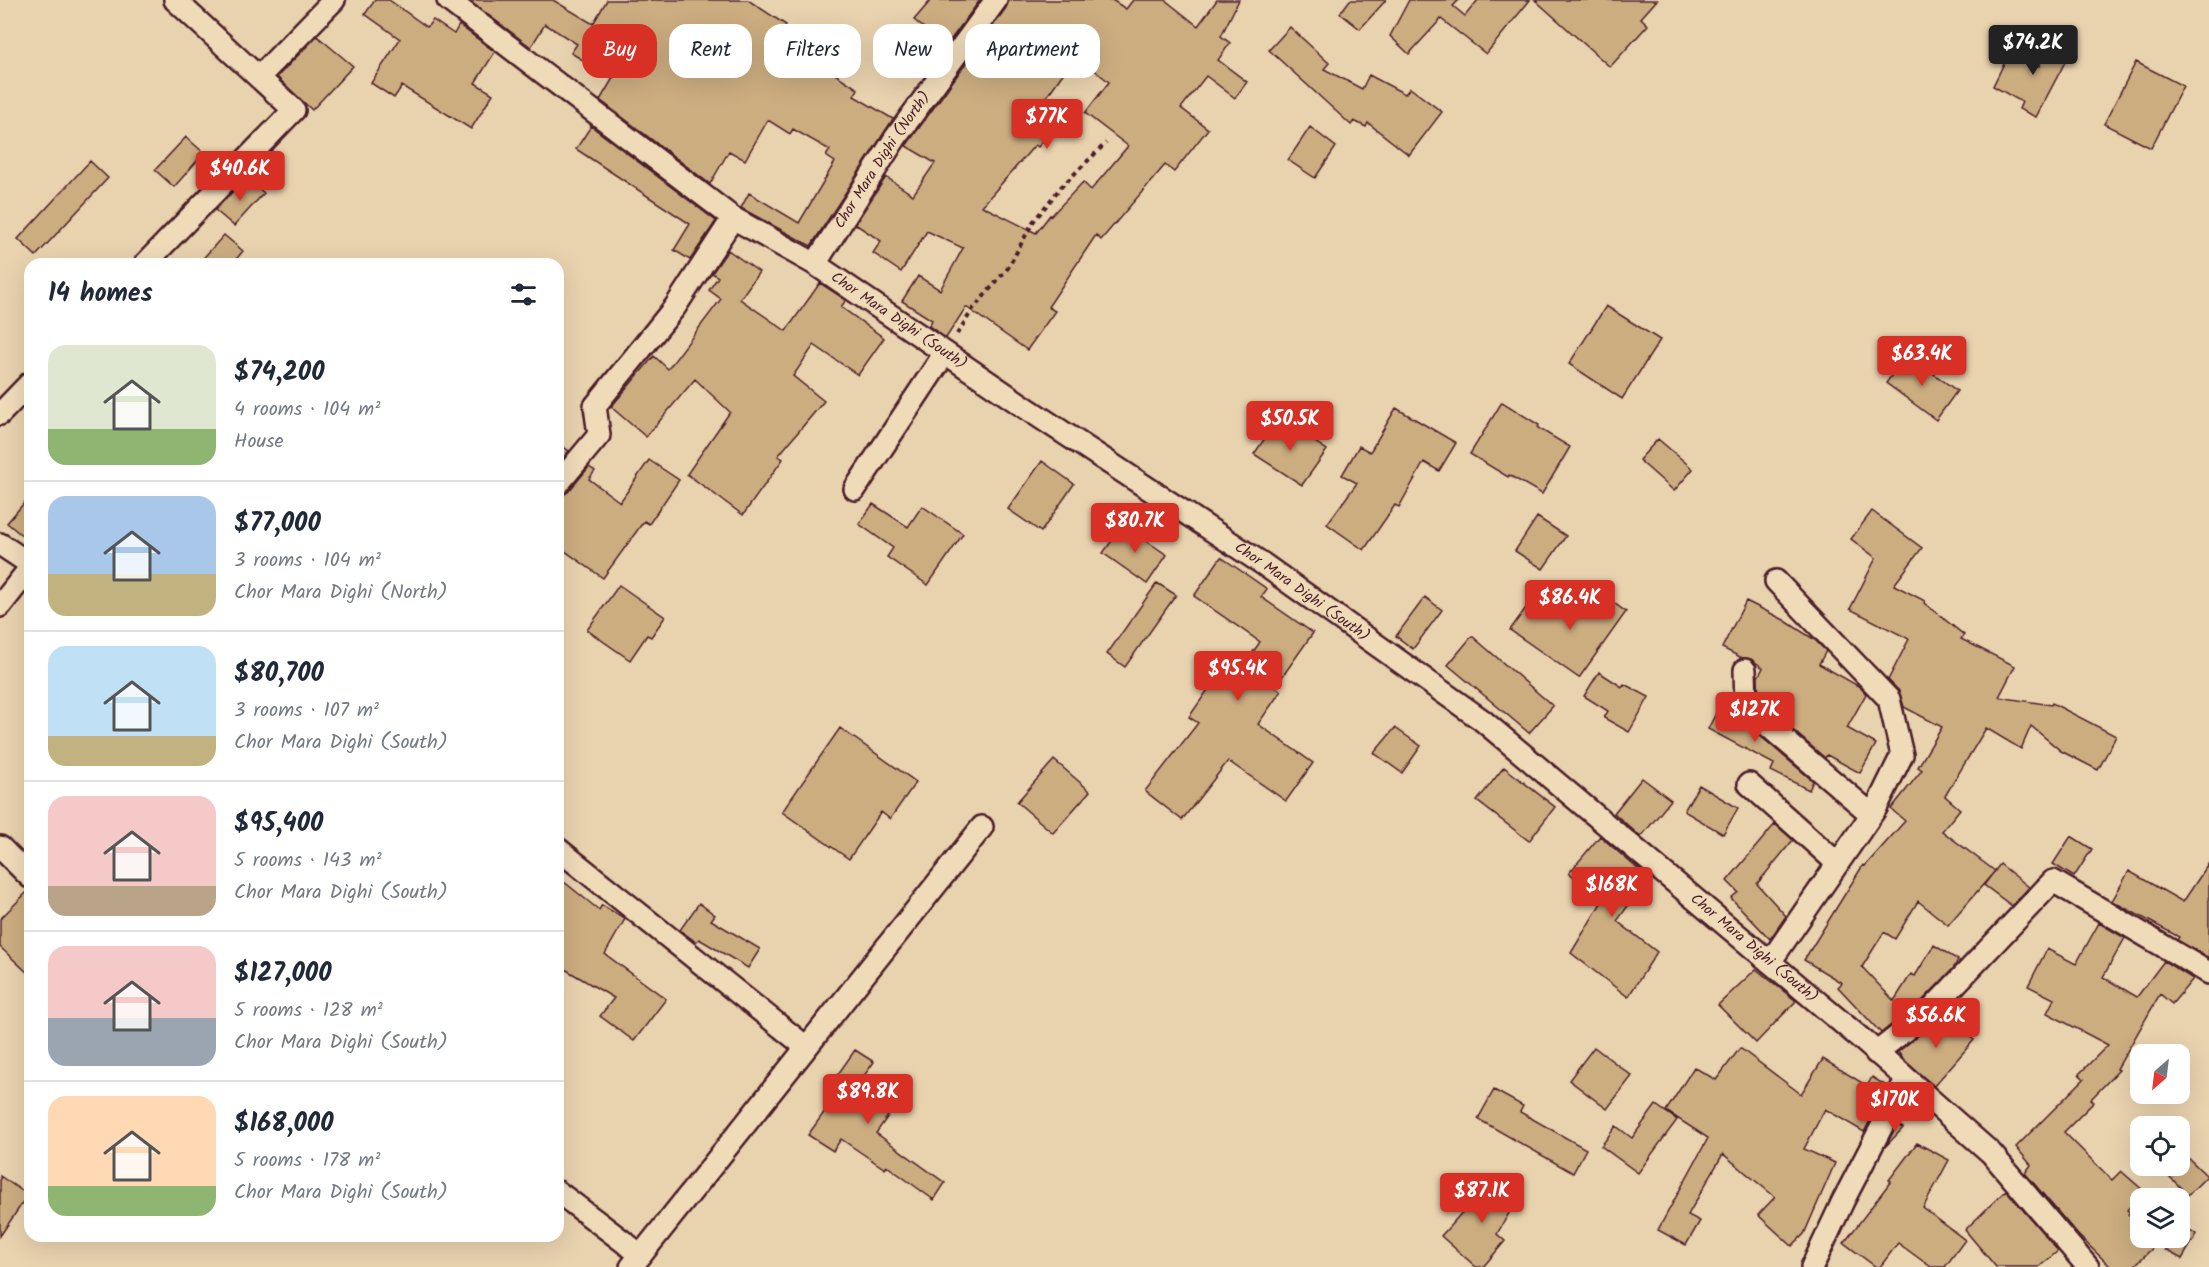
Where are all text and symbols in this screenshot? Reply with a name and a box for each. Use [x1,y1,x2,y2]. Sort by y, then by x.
chip: Buy [582,24,657,78]
chip: Rent [669,24,752,78]
chip: Filters [764,24,861,78]
chip: New [873,24,953,78]
chip: Apartment [965,24,1100,78]
pin: $74.2K [1984,25,2082,76]
text: $74.2K [2003,28,2063,60]
street label: Chor Mara Dighi (North) [828,87,937,234]
pin: $77K [1011,99,1083,150]
text: $77K [1026,102,1068,134]
pin: $40.6K [191,151,289,202]
text: $40.6K [210,154,270,186]
street label: Chor Mara Dighi (South) [826,266,972,376]
text: 14 homes [48,273,153,315]
icon: filters [507,278,540,311]
pin: $63.4K [1873,336,1971,387]
text: $63.4K [1891,339,1953,371]
text: $74,200 [234,352,324,394]
icon: home [96,369,168,441]
text: 4 rooms · 104 m² [234,394,380,426]
pin: $50.5K [1241,401,1339,452]
text: $50.5K [1260,404,1320,436]
text: House [234,426,284,458]
text: $77,000 [234,503,321,545]
pin: $80.7K [1086,503,1184,554]
text: $80.7K [1105,506,1165,538]
icon: home [96,520,168,592]
street label: Chor Mara Dighi (South) [1229,536,1374,648]
text: 3 rooms · 104 m² [234,545,381,577]
text: Chor Mara Dighi (North) [234,577,448,609]
pin: $86.4K [1521,580,1619,631]
text: $86.4K [1539,583,1601,615]
pin: $95.4K [1189,651,1287,702]
text: $80,700 [234,653,324,695]
text: $95.4K [1208,654,1268,686]
icon: home [96,670,168,742]
pin: $127K [1713,692,1797,743]
text: 3 rooms · 107 m² [234,695,379,727]
text: $127K [1729,695,1781,727]
text: Chor Mara Dighi (South) [234,727,448,759]
text: $95,400 [234,803,323,845]
icon: home [96,820,168,892]
text: 5 rooms · 143 m² [234,845,382,877]
pin: $168K [1570,867,1654,918]
text: $168K [1586,870,1638,902]
text: Chor Mara Dighi (South) [234,877,448,909]
street label: Chor Mara Dighi (South) [1685,888,1823,1009]
text: $127,000 [234,953,332,995]
icon: home [96,970,168,1042]
text: 5 rooms · 128 m² [234,995,383,1027]
pin: $56.6K [1887,998,1985,1049]
text: $56.6K [1906,1001,1966,1033]
text: Chor Mara Dighi (South) [234,1027,448,1059]
north arrow [2130,1044,2190,1104]
map controls [2130,1044,2190,1248]
pin: $89.8K [819,1074,917,1125]
text: $89.8K [837,1077,899,1109]
pin: $170K [1853,1082,1937,1133]
text: $170K [1870,1085,1920,1117]
text: $168,000 [234,1103,334,1145]
button: locate [2130,1116,2190,1176]
icon: home [96,1120,168,1192]
text: 5 rooms · 178 m² [234,1145,380,1177]
pin: $87.1K [1433,1173,1531,1224]
text: $87.1K [1454,1176,1510,1208]
text: Chor Mara Dighi (South) [234,1177,448,1209]
button: layers [2130,1188,2190,1248]

